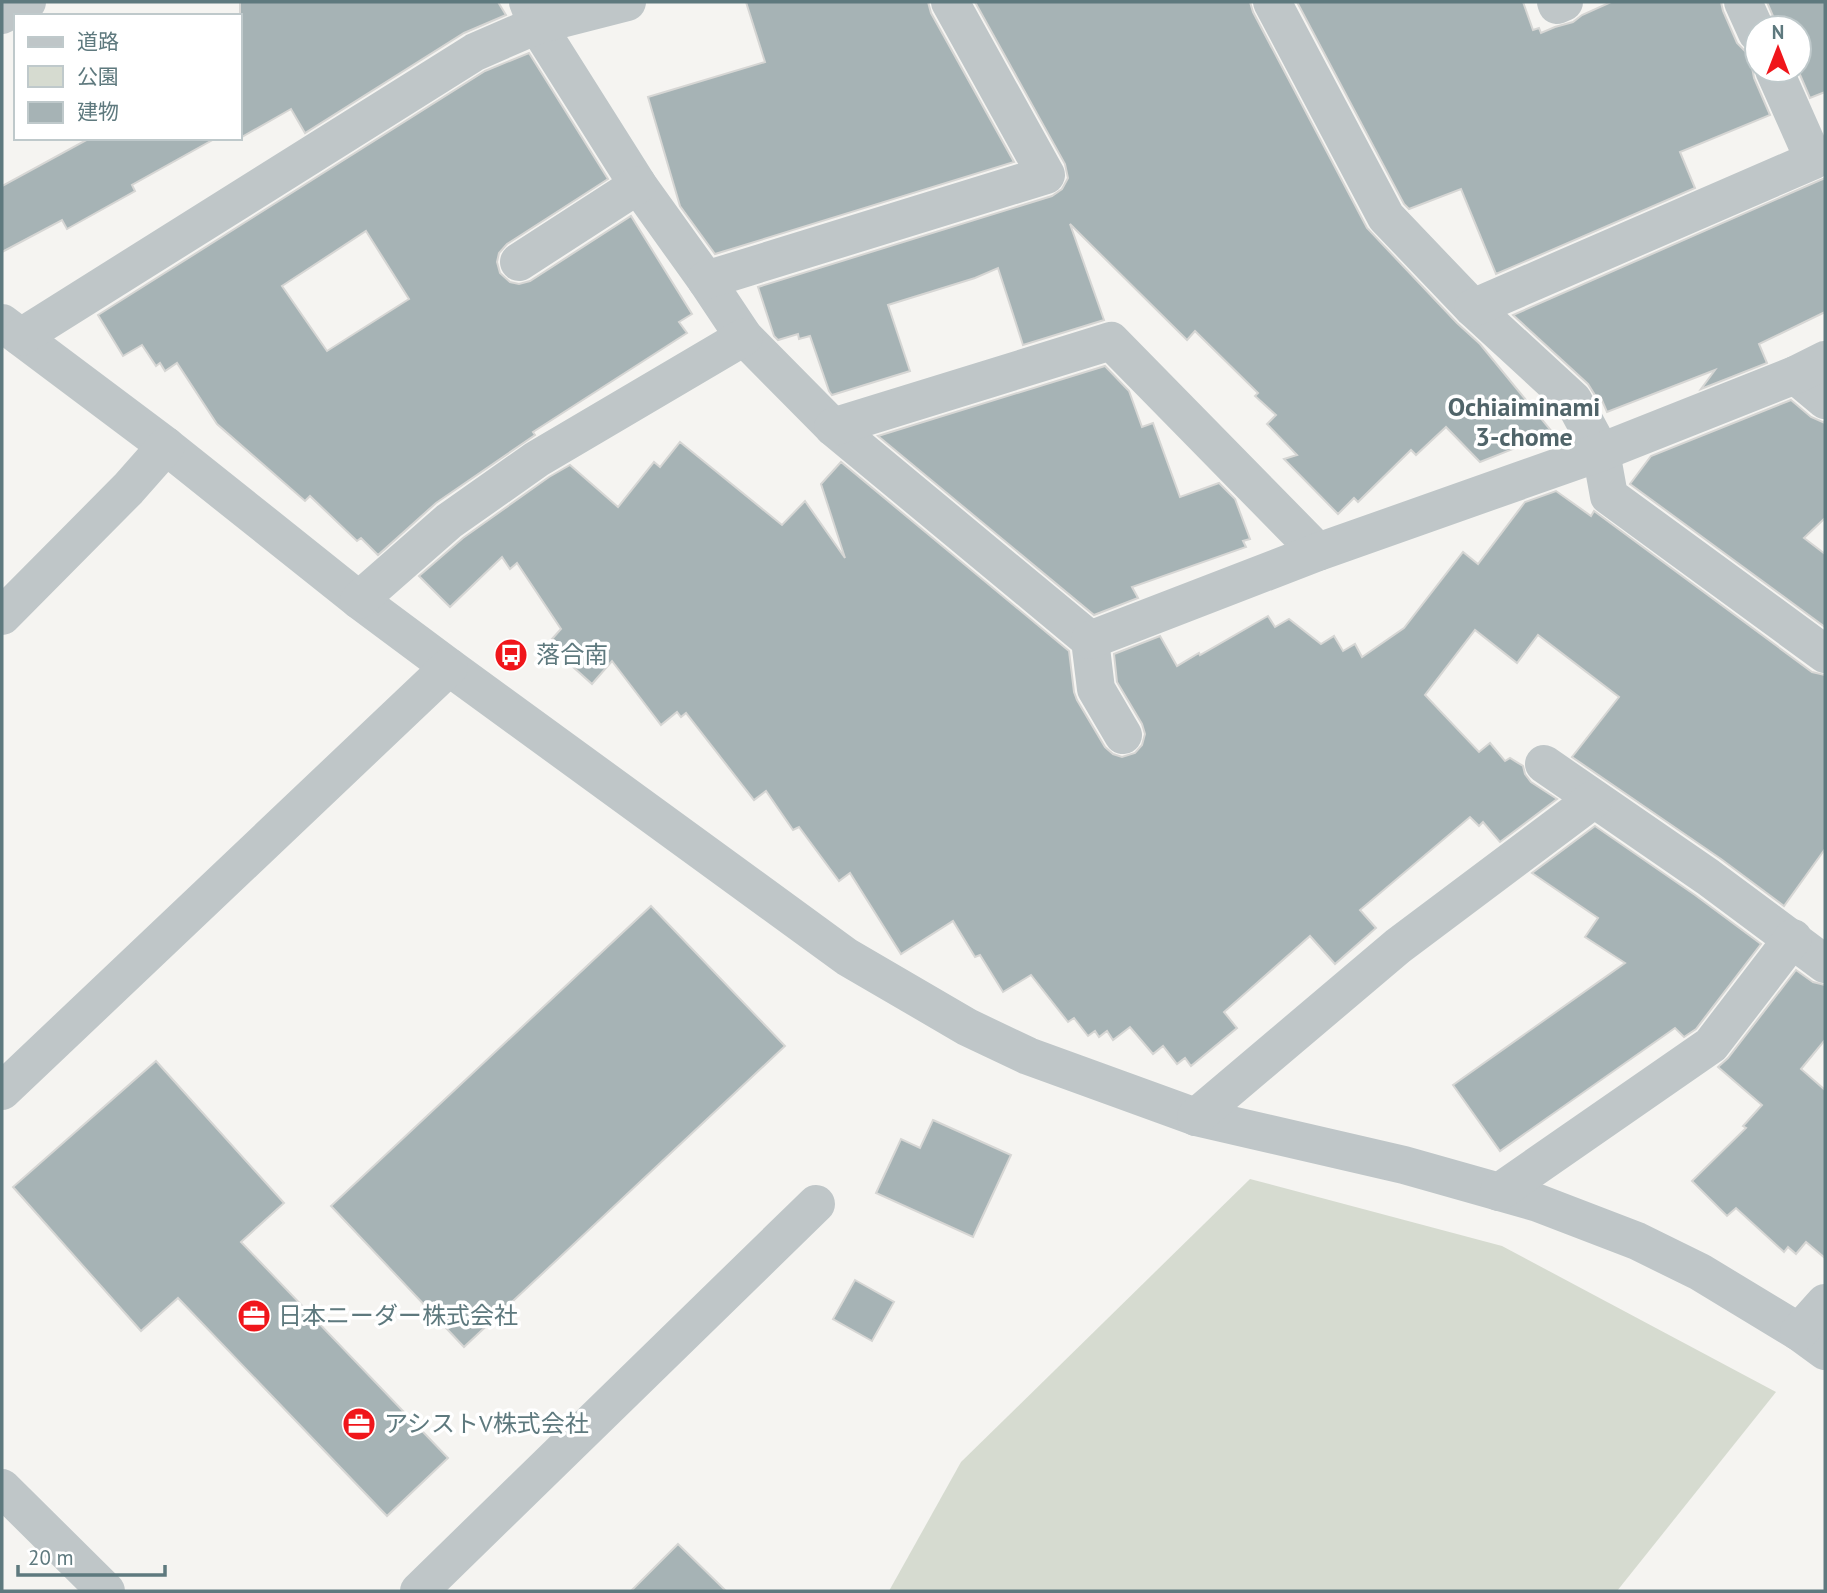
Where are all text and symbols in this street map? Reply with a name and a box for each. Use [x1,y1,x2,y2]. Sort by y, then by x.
legend [14,14,242,140]
north arrow [1743,14,1813,84]
text: N [1772,20,1784,44]
text: 道路 [77,28,119,55]
text: 公園 [77,63,119,90]
text: 建物 [77,98,119,125]
district label: Ochiaiminami 3-chome [1448,390,1600,453]
bus stop icon: 落合南 [492,636,530,674]
place label: 落合南 [536,639,608,670]
office icon: 日本ニーダー株式会社 [235,1297,273,1335]
place label: 日本ニーダー株式会社 [278,1300,518,1331]
office icon: アシストV株式会社 [340,1405,378,1443]
place label: アシストV株式会社 [384,1408,589,1439]
scale bar [18,1534,164,1578]
text: 20 m [28,1544,74,1571]

